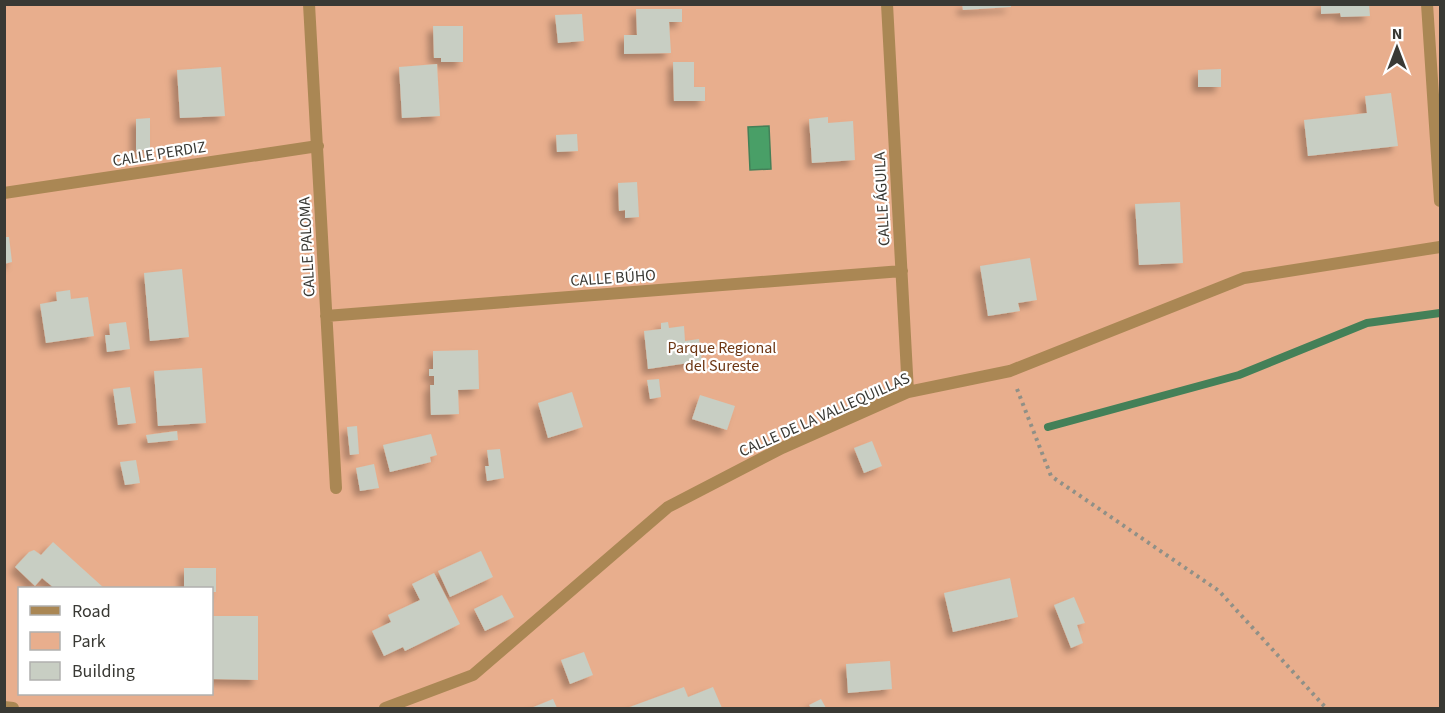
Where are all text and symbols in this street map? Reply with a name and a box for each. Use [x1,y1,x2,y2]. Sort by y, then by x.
north arrow [1367,18,1427,78]
text: N [1392,23,1402,45]
street label: CALLE PERDIZ [111,136,207,172]
street label: CALLE ÁGUILA [869,151,895,247]
street label: CALLE PALOMA [293,196,321,298]
street label: CALLE BÚHO [570,264,657,292]
park label: Parque Regional del Sureste [668,337,776,377]
street label: CALLE DE LA VALLEQUILLAS [735,367,913,463]
legend [18,587,213,695]
text: Road [72,599,111,624]
text: Park [72,629,106,654]
text: Building [72,659,135,684]

